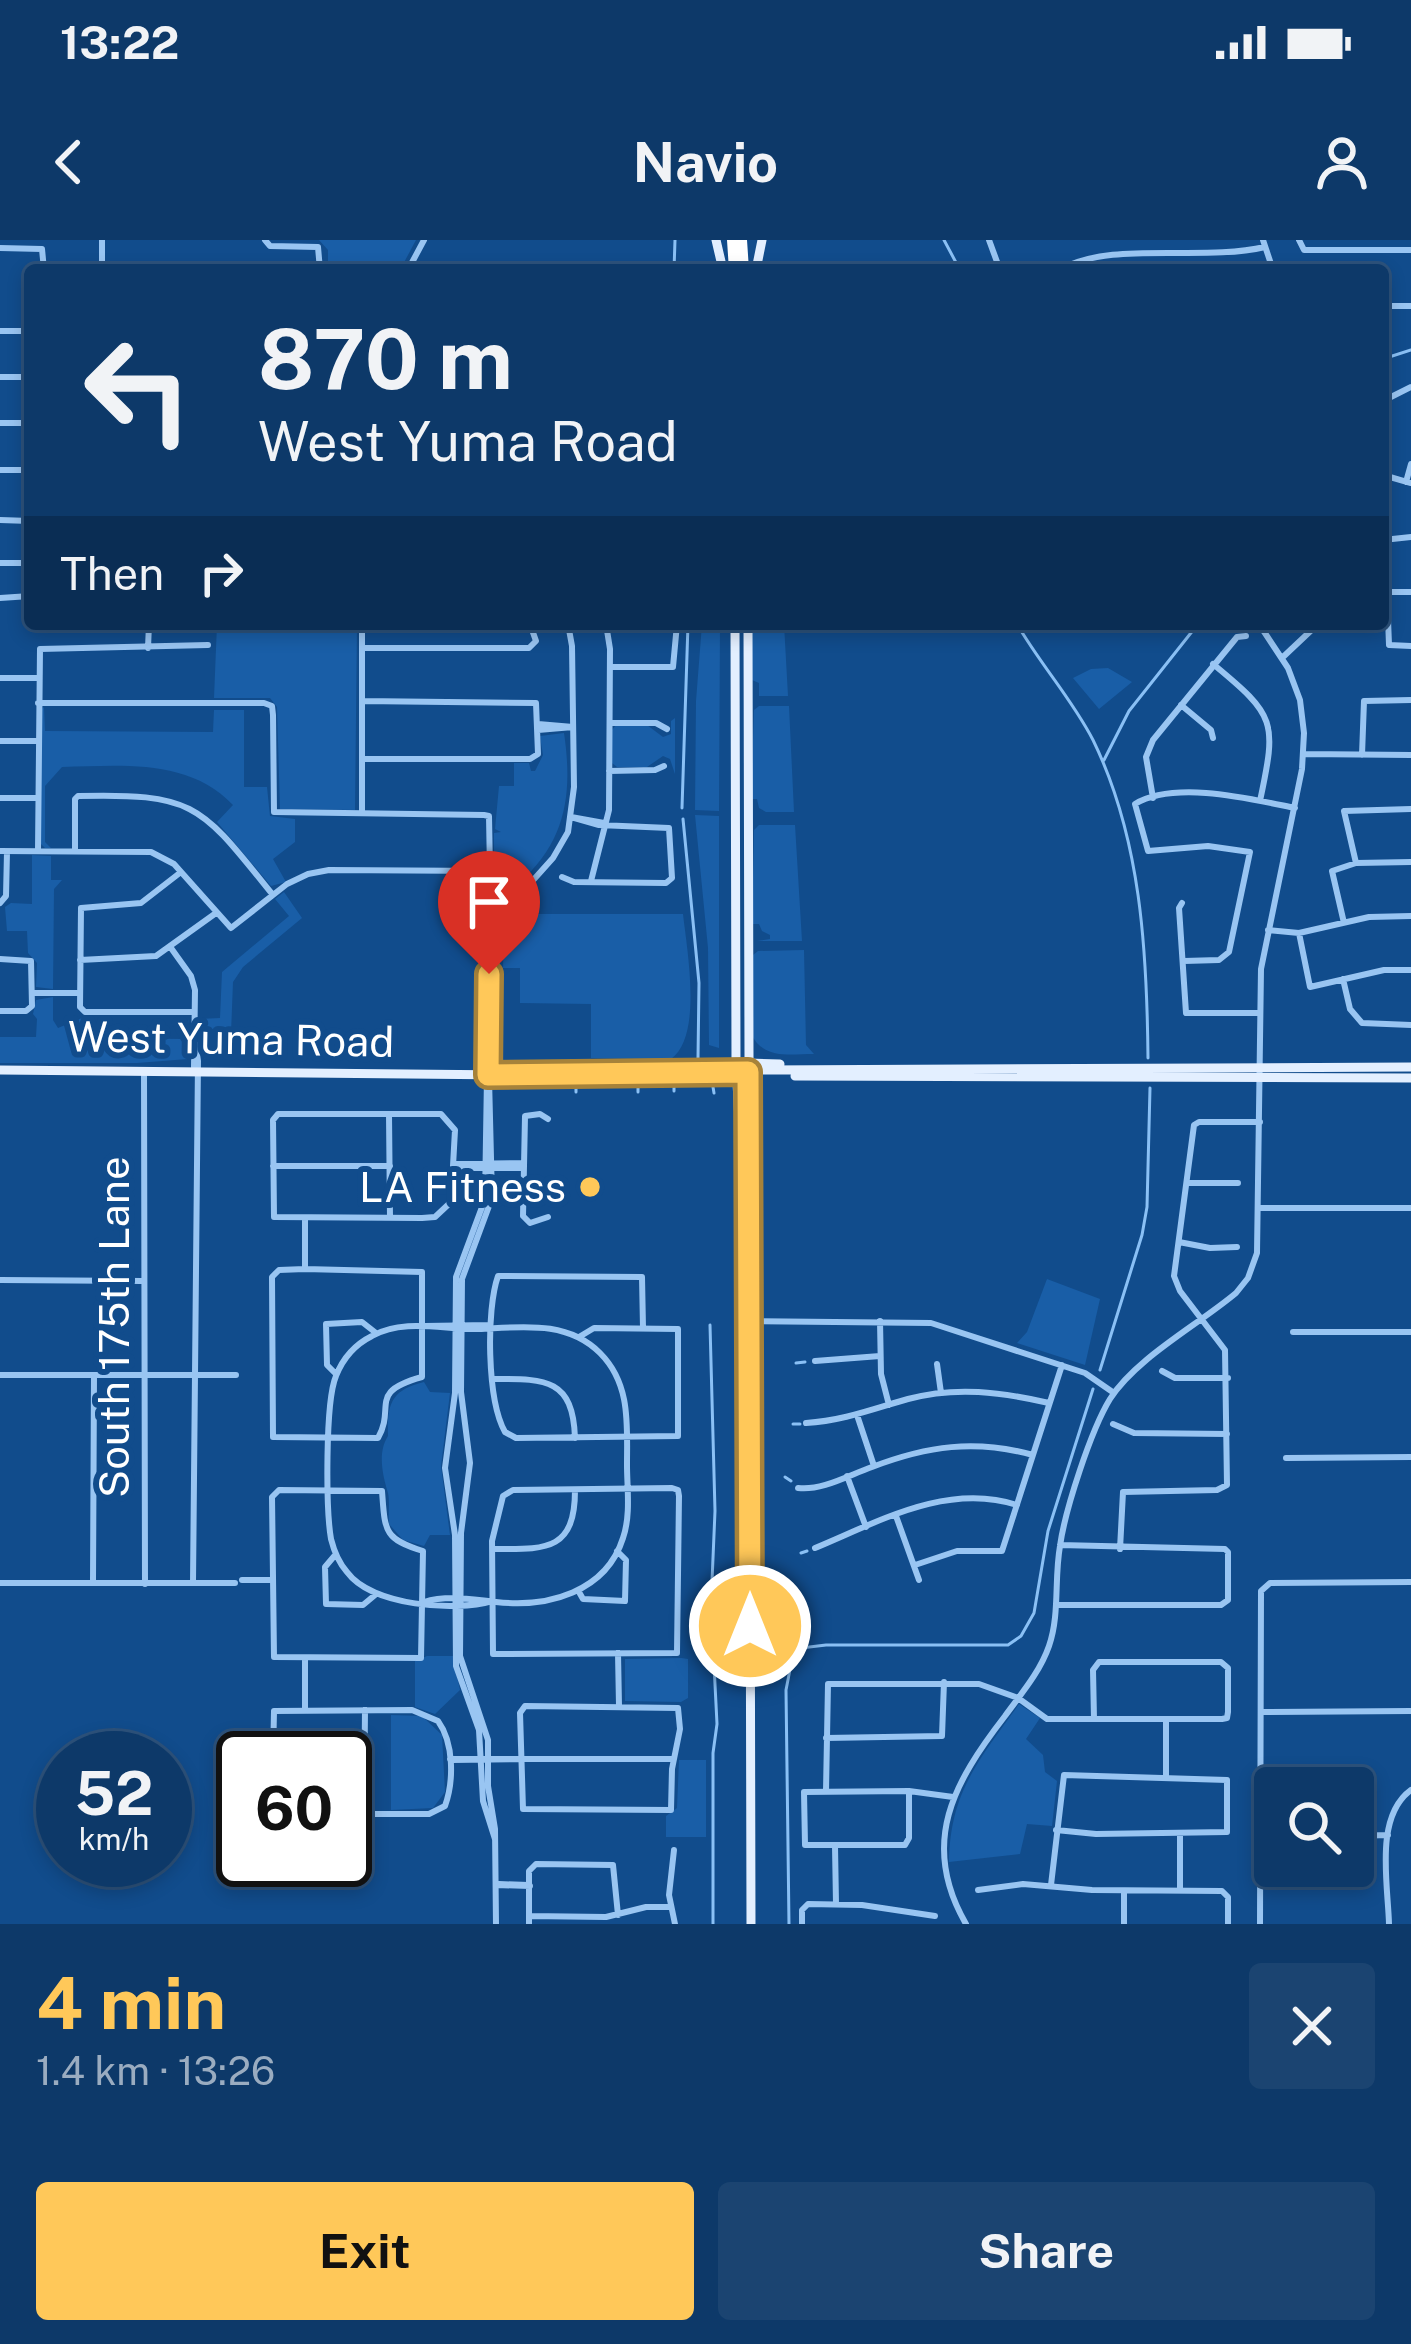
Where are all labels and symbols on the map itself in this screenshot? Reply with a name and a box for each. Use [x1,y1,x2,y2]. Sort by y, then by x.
pin [438,851,540,974]
street label: West Yuma Road [67,1011,395,1066]
street label: South 175th Lane [89,1156,138,1498]
place label: LA Fitness [359,1162,566,1211]
marker: LA Fitness [577,1174,603,1200]
position arrow [687,1563,813,1689]
speed limit sign: 60 [216,1731,372,1887]

